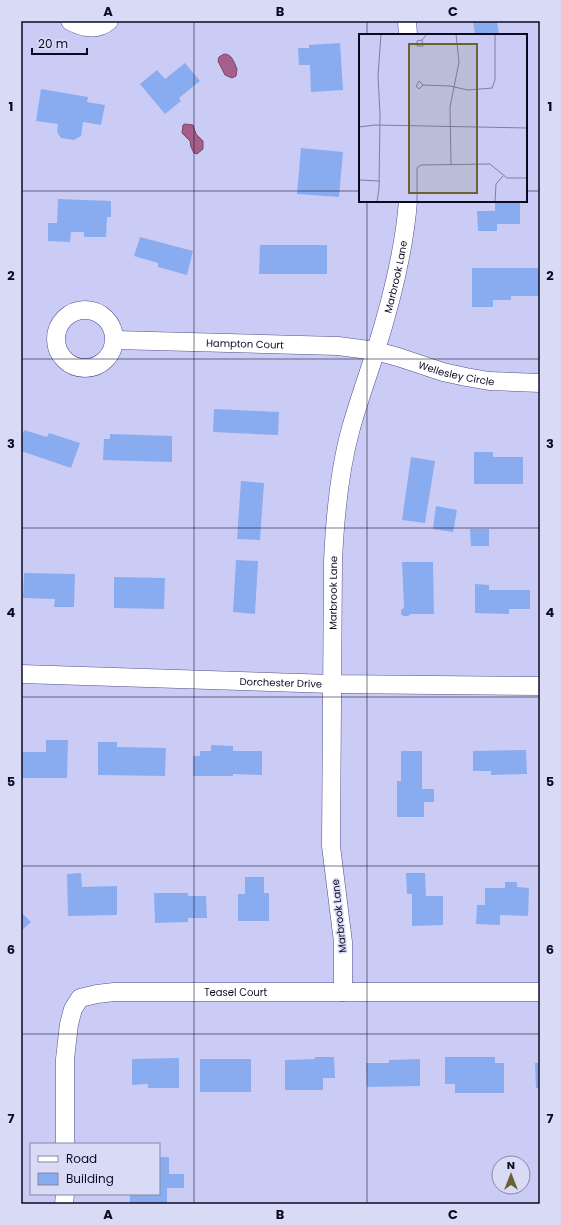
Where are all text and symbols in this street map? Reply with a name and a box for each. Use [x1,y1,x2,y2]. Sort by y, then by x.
text: A [103,2,113,21]
text: B [276,2,285,21]
text: C [448,2,458,21]
scale bar [32,30,87,56]
inset map [359,34,527,202]
text: 20 m [38,35,68,52]
text: 1 [9,97,13,116]
text: 1 [548,97,552,116]
street label: Marbrook Lane [380,239,411,315]
text: 2 [7,266,15,285]
text: 2 [546,266,554,285]
street label: Hampton Court [206,335,284,352]
street label: Wellesley Circle [416,357,495,389]
text: 3 [7,434,15,453]
text: 3 [546,434,554,453]
street label: Marbrook Lane [325,555,341,630]
text: 4 [7,603,16,622]
text: 4 [546,603,555,622]
street label: Dorchester Drive [239,674,322,691]
text: 5 [7,772,15,791]
text: 5 [546,772,554,791]
street label: Marbrook Lane [328,878,350,954]
text: 6 [7,940,15,959]
text: 6 [546,940,554,959]
street label: Teasel Court [204,985,267,1000]
text: 7 [8,1109,15,1128]
text: 7 [547,1109,554,1128]
legend [30,1143,160,1195]
text: Road [66,1150,97,1167]
north arrow [491,1155,531,1195]
text: N [507,1157,515,1173]
text: Building [66,1170,114,1187]
text: A [103,1205,113,1224]
text: B [276,1205,285,1224]
text: C [448,1205,458,1224]

